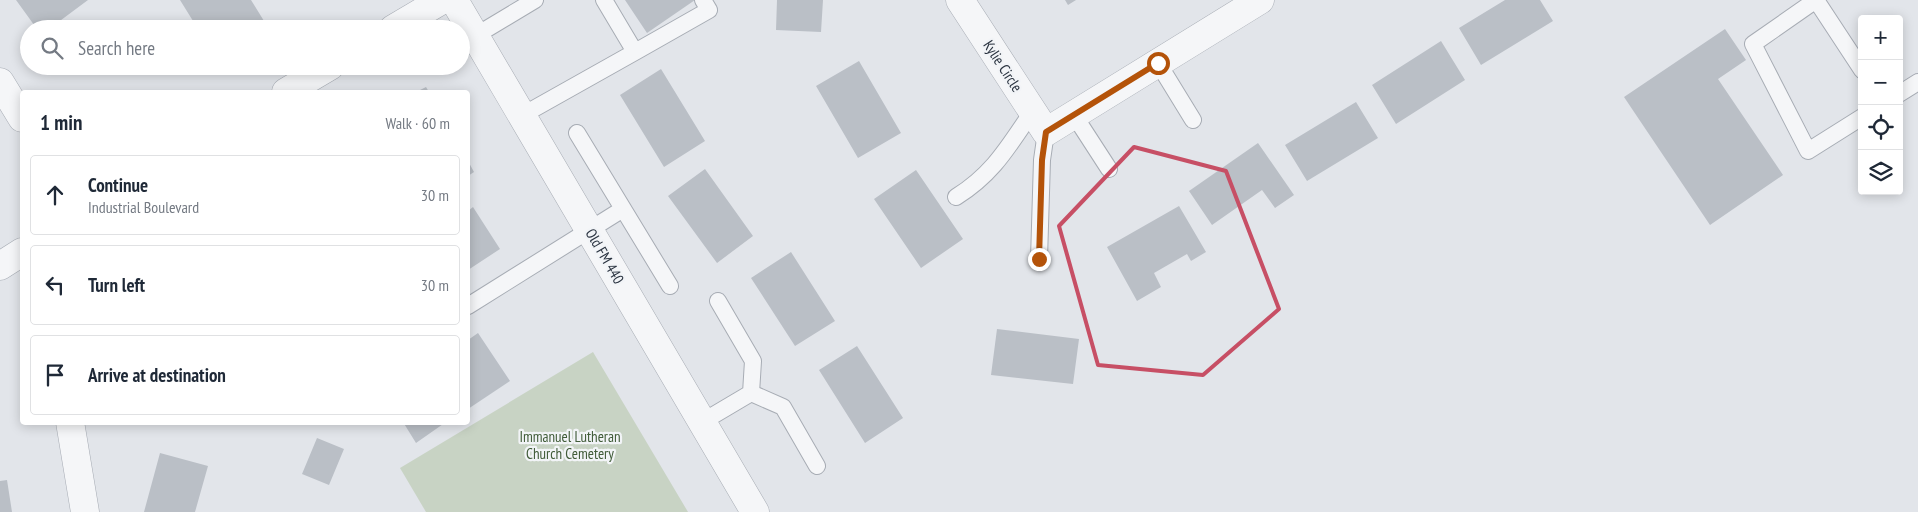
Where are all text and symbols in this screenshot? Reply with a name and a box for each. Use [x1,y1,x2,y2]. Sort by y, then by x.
map controls [1858,15,1903,195]
button: + [1858,15,1903,60]
search box [20,20,470,75]
icon: search [38,34,66,62]
text: Search here [78,36,155,60]
street label: Kylie Circle [979,37,1027,95]
route start [1147,52,1170,75]
button: − [1858,60,1903,105]
button: locate [1858,105,1903,150]
text: 1 min [40,109,82,136]
text: Walk · 60 m [385,113,450,133]
button: layers [1858,150,1903,195]
text: Continue [88,173,148,197]
icon: ahead [41,181,69,209]
text: 30 m [421,185,449,205]
text: Industrial Boulevard [88,197,199,217]
street label: Old FM 440 [582,225,628,287]
route end [1028,248,1051,271]
icon: left [41,271,69,299]
text: Turn left [88,273,145,297]
text: 30 m [421,275,449,295]
icon: arrive [41,361,69,389]
text: Arrive at destination [88,363,226,387]
park label: Immanuel Lutheran Church Cemetery [519,427,621,463]

